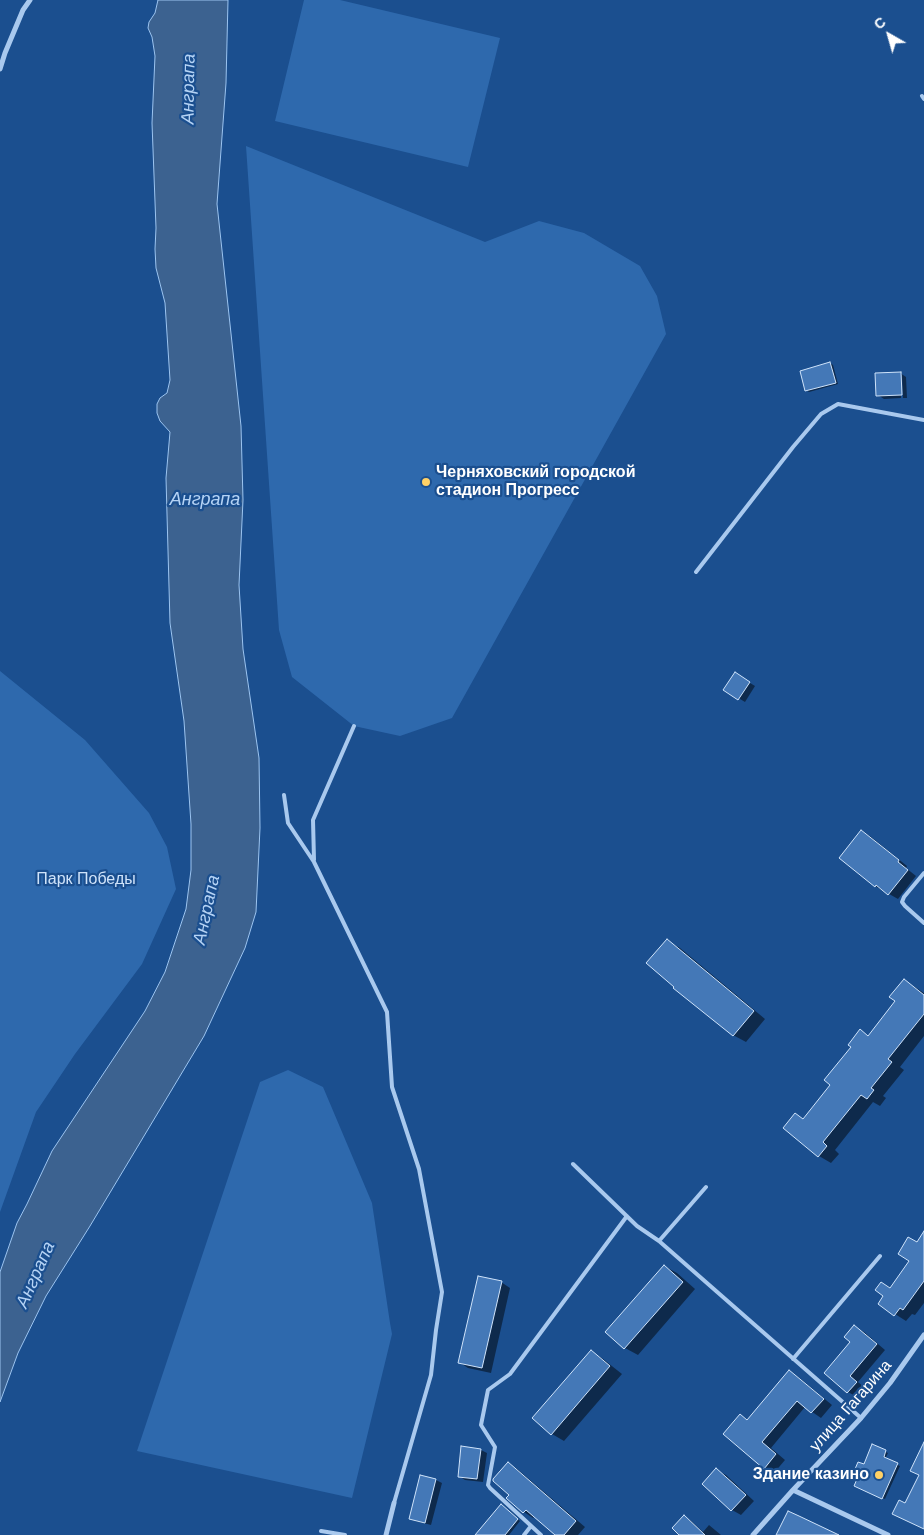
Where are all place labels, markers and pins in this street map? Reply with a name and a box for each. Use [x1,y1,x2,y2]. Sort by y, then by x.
place label: Черняховский городской стадион Прогресс [436,463,635,501]
marker: Черняховский городской стадион Прогресс [420,476,432,488]
place label: Здание казино [753,1465,869,1485]
marker: Здание казино [873,1469,885,1481]

